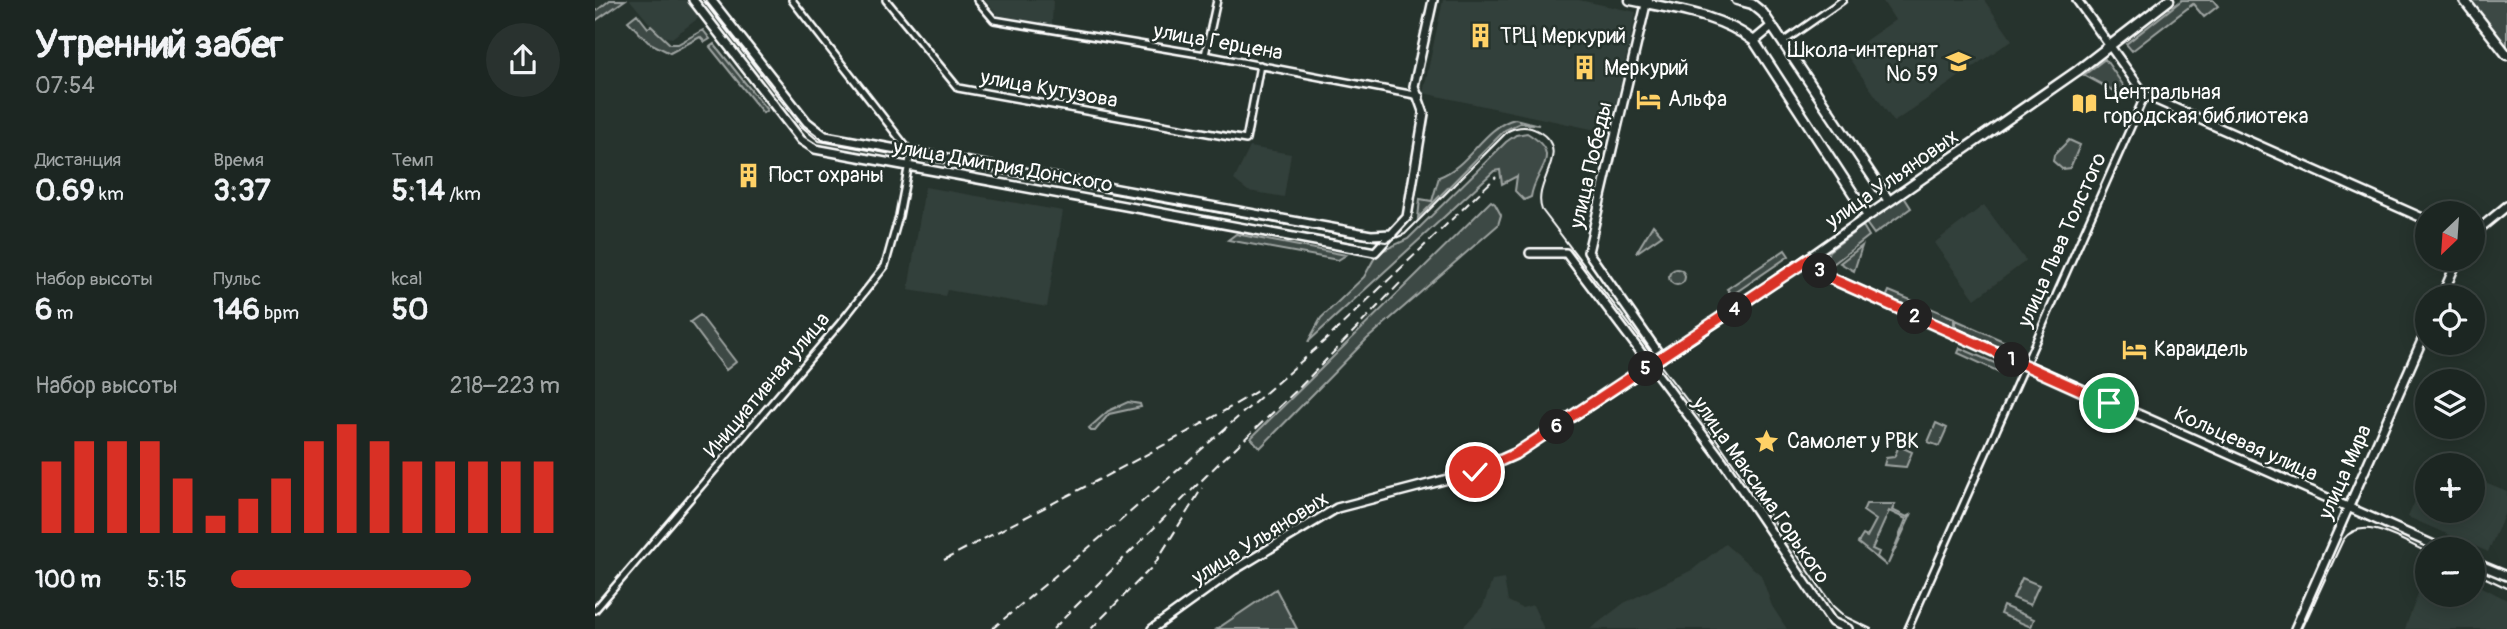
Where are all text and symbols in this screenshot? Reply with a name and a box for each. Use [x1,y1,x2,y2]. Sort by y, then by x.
street label: улица Герцена [1150,17,1285,67]
text: Утренний забег [35,21,283,69]
building icon: ТРЦ Меркурий [1466,22,1494,50]
button: share [486,23,560,97]
place label: ТРЦ Меркурий [1500,23,1626,50]
place label: Школа-интернат № 59 [1788,37,1938,88]
school or university icon: Школа-интернат № 59 [1944,48,1972,76]
building icon: Меркурий [1570,54,1598,82]
place label: Меркурий [1604,55,1689,82]
street label: улица Кутузова [977,63,1120,114]
text: 07:54 [35,71,95,100]
place label: Центральная городская библиотека [2104,79,2309,130]
hotel icon: Альфа [1634,85,1662,113]
place label: Альфа [1668,86,1727,113]
library icon: Центральная городская библиотека [2070,90,2098,118]
street label: улица Победы [1563,99,1619,232]
street label: улица Ульяновых [1819,123,1964,235]
street label: улица Дмитрия Донского [890,133,1115,199]
text: Дистанция [35,148,121,172]
text: Время [213,148,264,172]
text: Темп [392,148,434,172]
street label: улица Льва Толстого [2011,149,2113,332]
building icon: Пост охраны [735,161,763,189]
place label: Пост охраны [769,162,884,189]
text: 0.69 [35,172,95,209]
text: 3:37 [213,172,271,209]
text: 5:14 [392,172,445,209]
text: km [95,182,124,206]
text: /km [445,182,481,206]
north arrow [2415,201,2485,271]
map controls [2415,201,2485,607]
pin: 3 [1803,254,1837,288]
text: 3 [1814,258,1825,282]
text: Набор высоты [35,267,153,291]
text: Пульс [213,267,261,291]
text: kcal [392,267,423,291]
button: locate [2415,285,2485,355]
text: 6 [35,291,52,328]
text: 146 [213,291,260,328]
text: 50 [392,291,428,328]
pin: 4 [1717,292,1753,328]
text: 4 [1729,297,1740,321]
pin: 2 [1897,300,1933,334]
text: m [52,301,73,325]
text: bpm [260,301,299,325]
text: 2 [1909,304,1920,328]
street label: Инициативная улица [698,307,836,463]
hotel icon: Караидель [2120,335,2148,363]
place label: Караидель [2154,336,2249,363]
pin: 1 [1995,342,2029,378]
text: 1 [2008,347,2015,371]
pin: 5 [1629,352,1663,386]
text: 5 [1640,356,1651,380]
button: layers [2415,369,2485,439]
text: Набор высоты [35,371,177,400]
text: 218–223 m [450,371,560,400]
pin [2079,373,2139,433]
icon: arrive [2090,384,2128,422]
street label: улица Максима Горького [1686,390,1836,589]
street label: Кольцевая улица [2170,400,2322,488]
pin: 6 [1539,410,1574,444]
text: 6 [1551,414,1562,438]
street label: улица Мира [2312,420,2378,525]
place icon: Самолет у РВК [1753,427,1781,455]
place label: Самолет у РВК [1787,428,1919,455]
pin [1445,442,1505,502]
icon: check [1456,453,1494,491]
button: + [2415,453,2485,523]
street label: улица Ульяновых [1186,485,1333,591]
button: − [2415,537,2485,607]
text: 100 m [35,565,101,594]
text: 5:15 [147,565,187,594]

